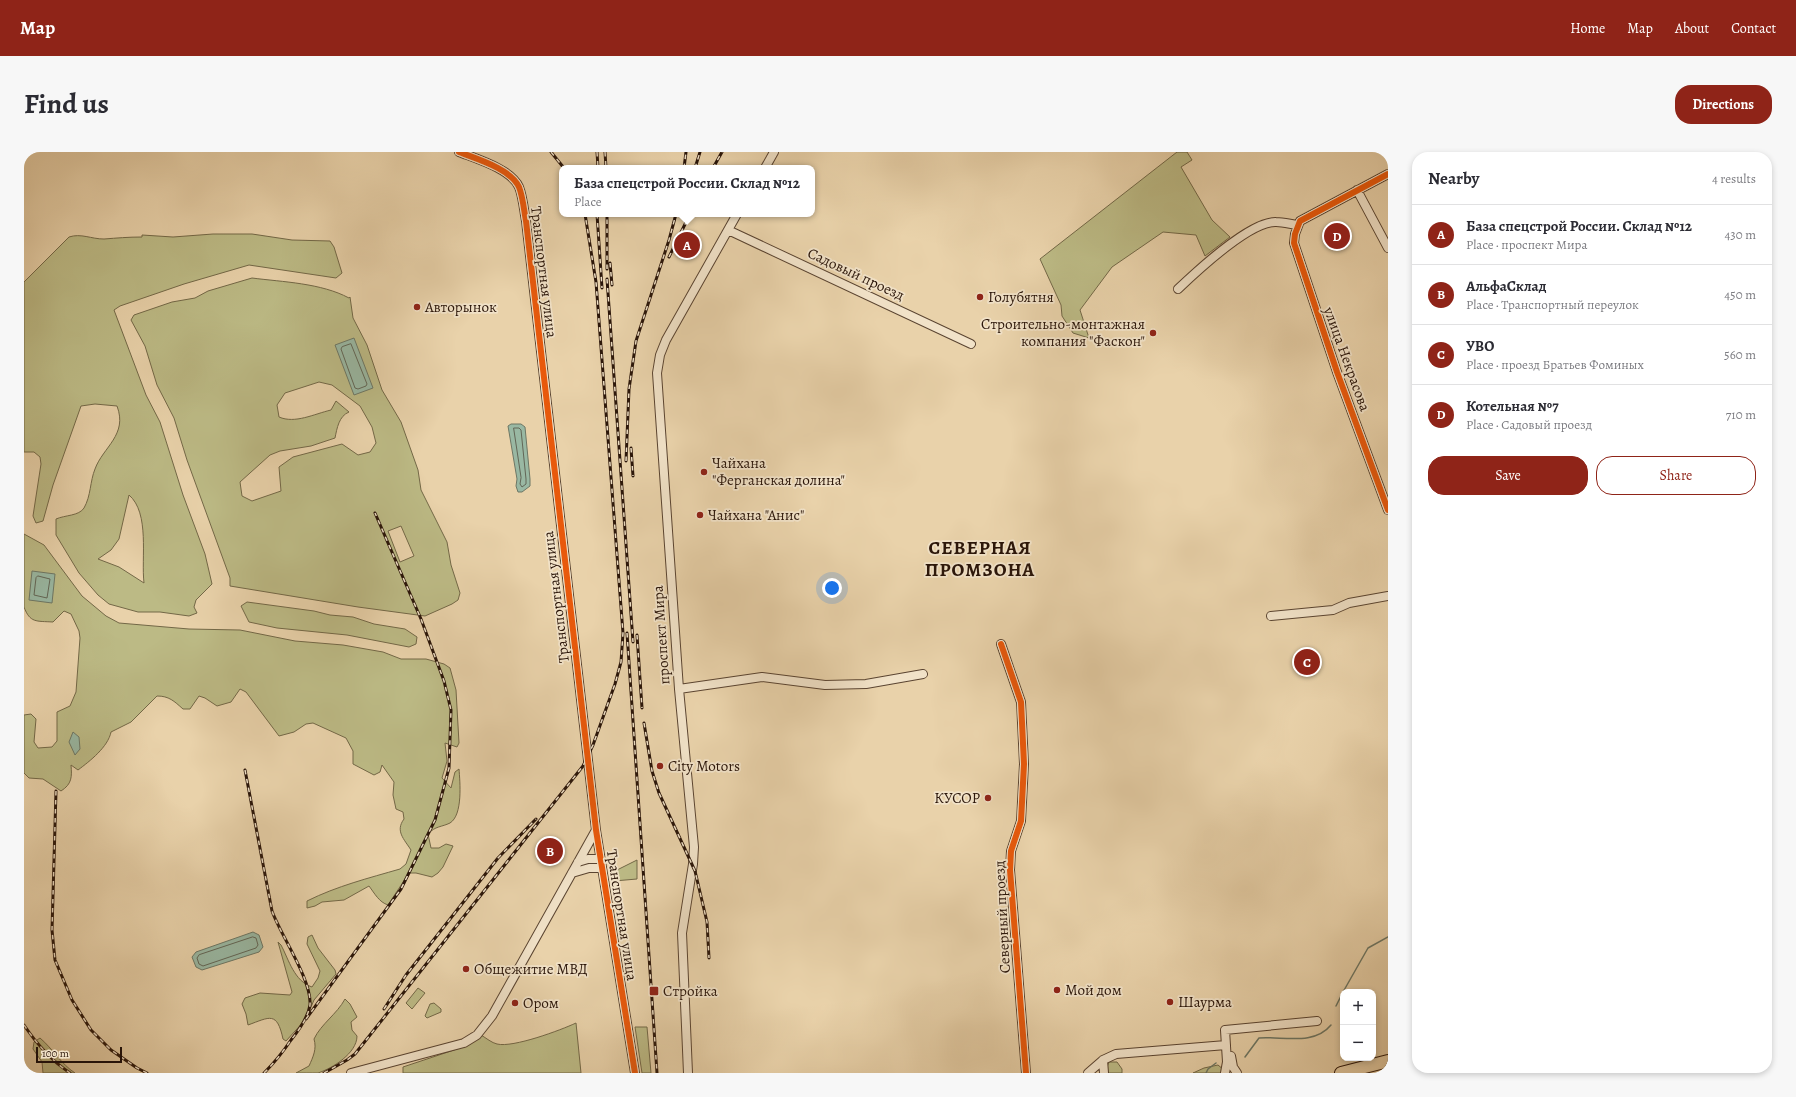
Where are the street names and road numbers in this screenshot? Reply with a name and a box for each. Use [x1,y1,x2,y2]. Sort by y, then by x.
street label: Транспортная улица [526,205,562,339]
street label: Садовый проезд [804,243,908,305]
street label: улица Некрасова [1319,303,1375,414]
street label: Транспортная улица [538,530,574,664]
street label: проспект Мира [648,585,674,685]
street label: Транспортная улица [602,848,642,982]
street label: Северный проезд [989,860,1015,974]

